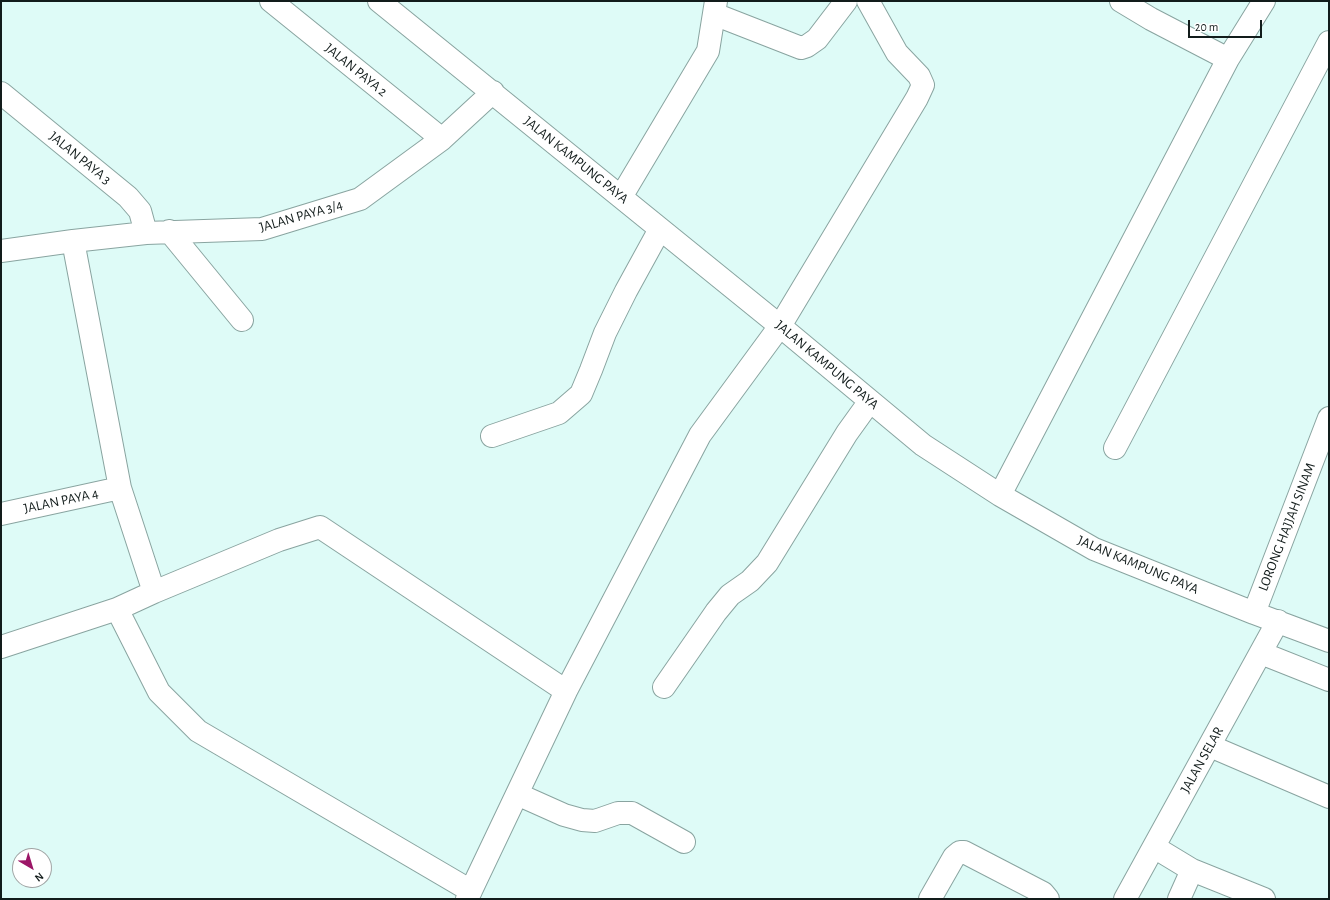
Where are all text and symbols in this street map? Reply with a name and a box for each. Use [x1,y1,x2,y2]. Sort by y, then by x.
scale bar [1190,12,1264,38]
text: 20 m [1195,21,1218,33]
street label: JALAN PAYA 2 [321,40,391,100]
street label: JALAN KAMPUNG PAYA [520,113,632,207]
street label: JALAN PAYA 3 [46,128,114,188]
street label: JALAN PAYA 3/4 [257,196,345,236]
street label: JALAN KAMPUNG PAYA [772,317,882,413]
street label: LORONG HAJJAH SINAM [1255,460,1319,594]
street label: JALAN PAYA 4 [22,485,100,517]
street label: JALAN KAMPUNG PAYA [1075,532,1201,598]
street label: JALAN SELAR [1177,724,1227,796]
north arrow [12,848,52,888]
text: N [33,870,45,884]

